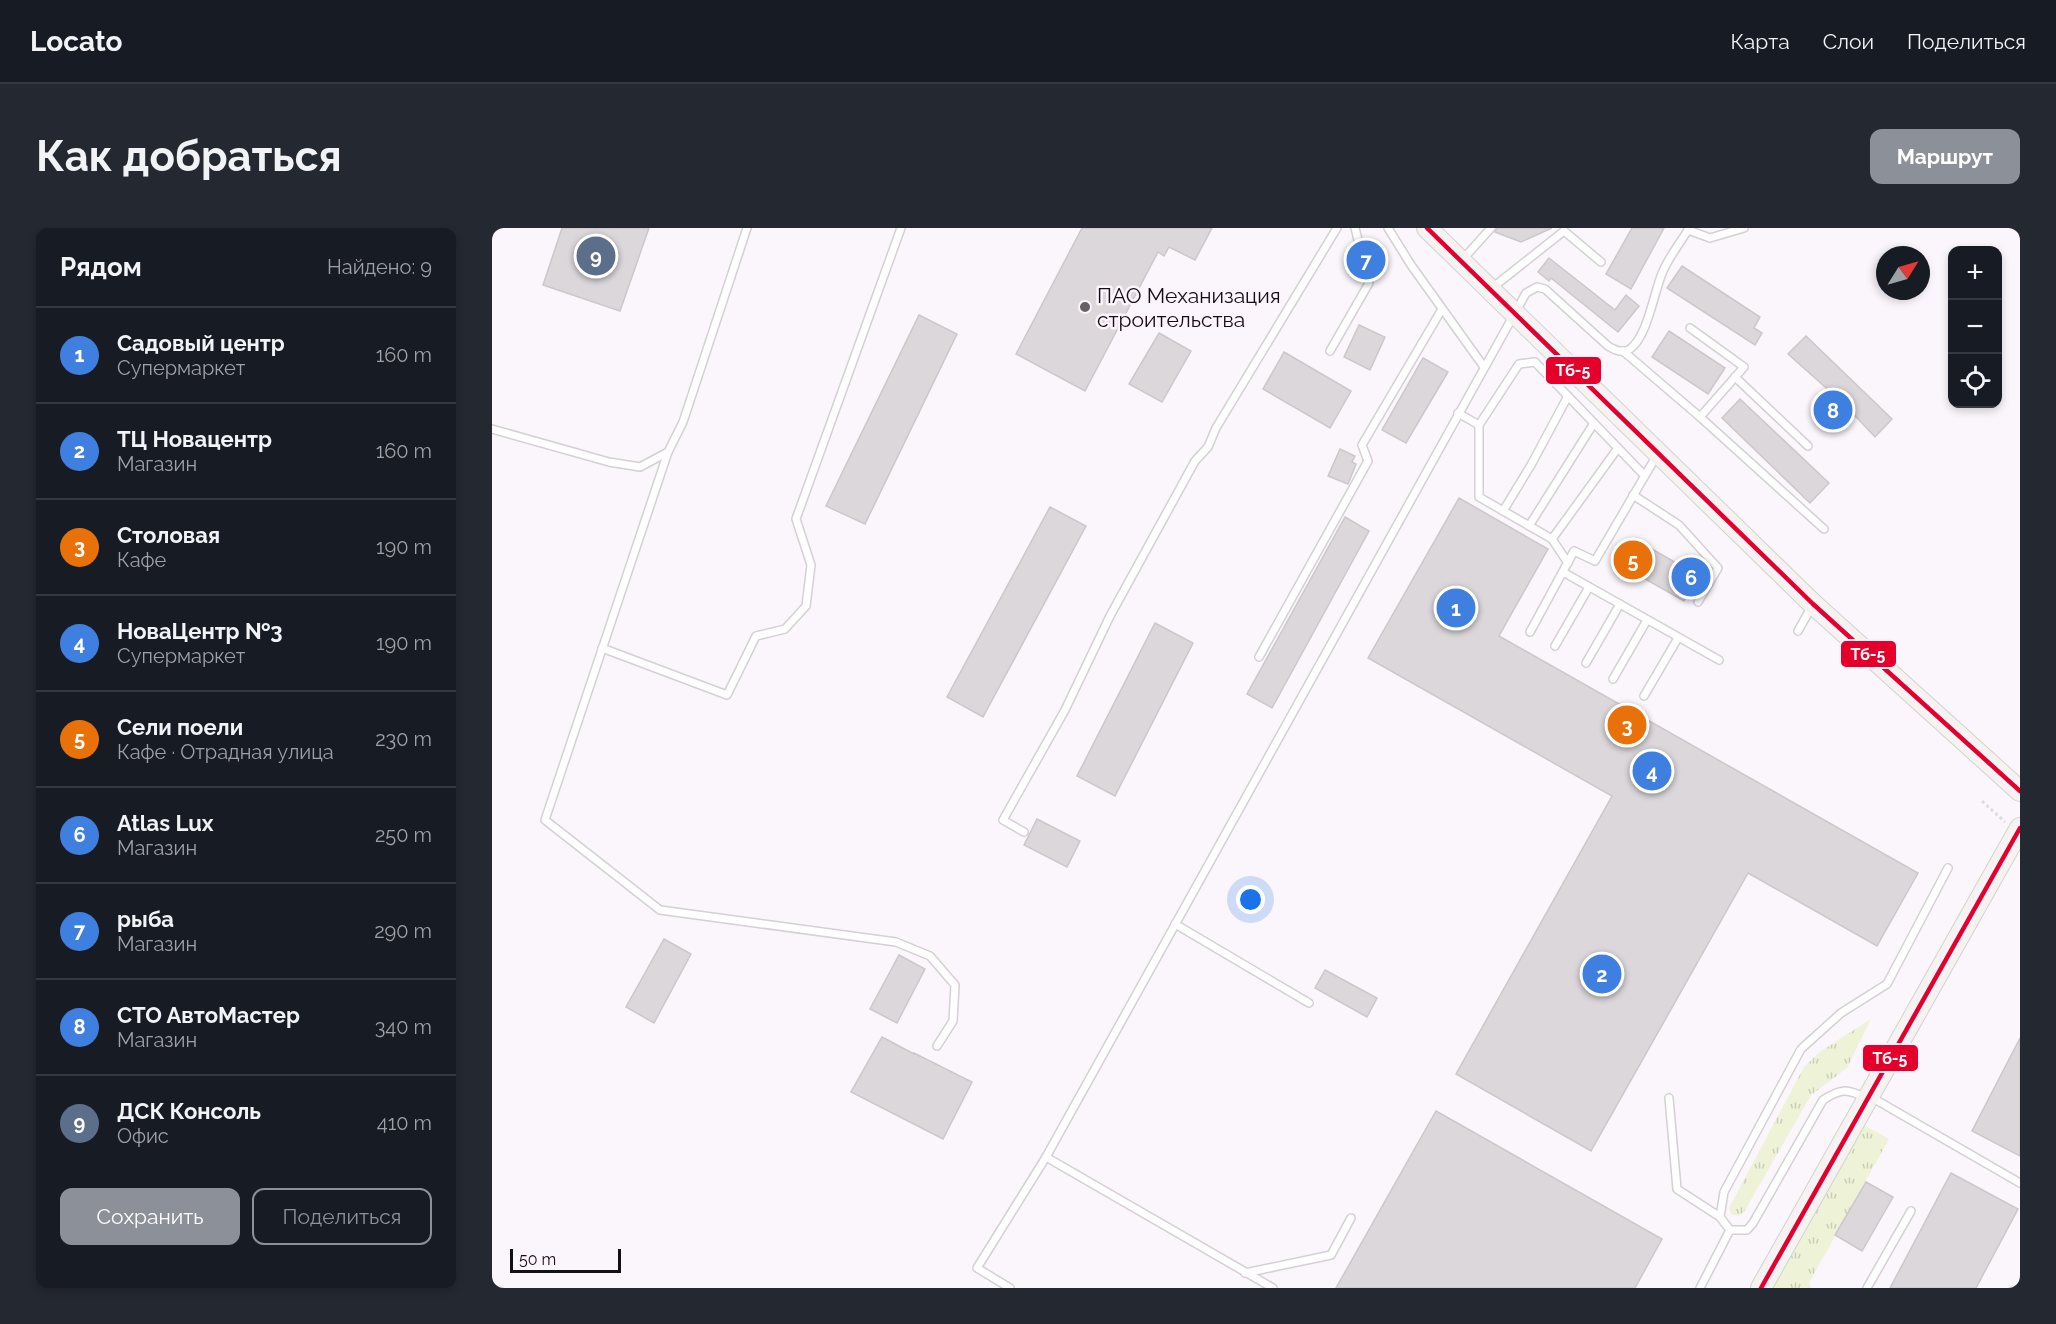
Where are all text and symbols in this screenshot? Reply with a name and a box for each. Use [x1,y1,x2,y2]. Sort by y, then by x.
text: Locato [30,25,122,58]
text: Карта [1731,29,1790,54]
text: Слои [1823,29,1874,54]
text: Поделиться [1907,29,2026,54]
button: Маршрут [1870,129,2020,184]
text: Как добраться [36,132,342,181]
pin: 9 [576,234,616,279]
pin: 7 [1346,237,1386,282]
north arrow [1876,246,1930,300]
map controls [1948,246,2002,408]
button: + [1948,246,2002,300]
text: Рядом [60,252,142,282]
text: Найдено: 9 [327,255,432,279]
place label: ПАО Механизация строительства [1097,283,1281,332]
marker: ПАО Механизация строительства [1078,300,1092,314]
button: − [1948,300,2002,354]
text: Садовый центр [117,330,285,356]
text: 1 [75,343,84,367]
text: 160 m [376,343,432,367]
button: locate [1948,354,2002,408]
text: Супермаркет [117,356,245,380]
line badge: Тб-5 [1545,356,1602,385]
text: Тб-5 [1556,361,1591,380]
pin: 8 [1814,388,1852,432]
text: ТЦ Новацентр [117,426,272,452]
text: 2 [74,439,85,463]
text: 160 m [376,439,432,463]
text: Магазин [117,452,197,476]
text: Столовая [117,522,220,548]
text: 3 [74,535,85,559]
text: 190 m [376,535,432,559]
pin: 5 [1614,538,1652,582]
text: Кафе [117,548,166,572]
pin: 6 [1672,554,1710,600]
pin: 1 [1436,586,1476,631]
text: НоваЦентр №3 [117,618,283,644]
text: 4 [74,631,85,655]
text: 190 m [376,631,432,655]
line badge: Тб-5 [1840,640,1897,668]
text: Супермаркет [117,644,245,668]
text: Тб-5 [1851,645,1886,664]
pin: 3 [1608,702,1646,748]
text: Сели поели [117,714,243,740]
text: 5 [74,727,85,751]
text: 230 m [375,727,432,751]
text: Кафе · Отрадная улица [117,740,334,764]
pin: 4 [1632,748,1672,794]
text: Atlas Lux [117,810,214,836]
text: 6 [73,823,86,847]
text: 250 m [375,823,432,847]
text: Магазин [117,836,197,860]
your location [1236,885,1265,914]
text: рыба [117,906,174,932]
text: 7 [74,919,85,943]
text: 290 m [374,919,432,943]
text: Магазин [117,932,197,956]
pin: 2 [1582,952,1622,996]
text: СТО АвтоМастер [117,1002,300,1028]
text: 8 [73,1015,86,1039]
text: 340 m [375,1015,432,1039]
text: Магазин [117,1028,197,1052]
line badge: Тб-5 [1862,1044,1919,1072]
text: Тб-5 [1873,1049,1908,1068]
text: ДСК Консоль [117,1098,261,1124]
text: 9 [74,1111,85,1135]
text: 410 m [377,1111,432,1135]
text: Офис [117,1124,169,1148]
button: Сохранить [60,1188,240,1245]
button: Поделиться [252,1188,432,1245]
scale bar [510,1246,621,1274]
text: 50 m [519,1250,556,1269]

